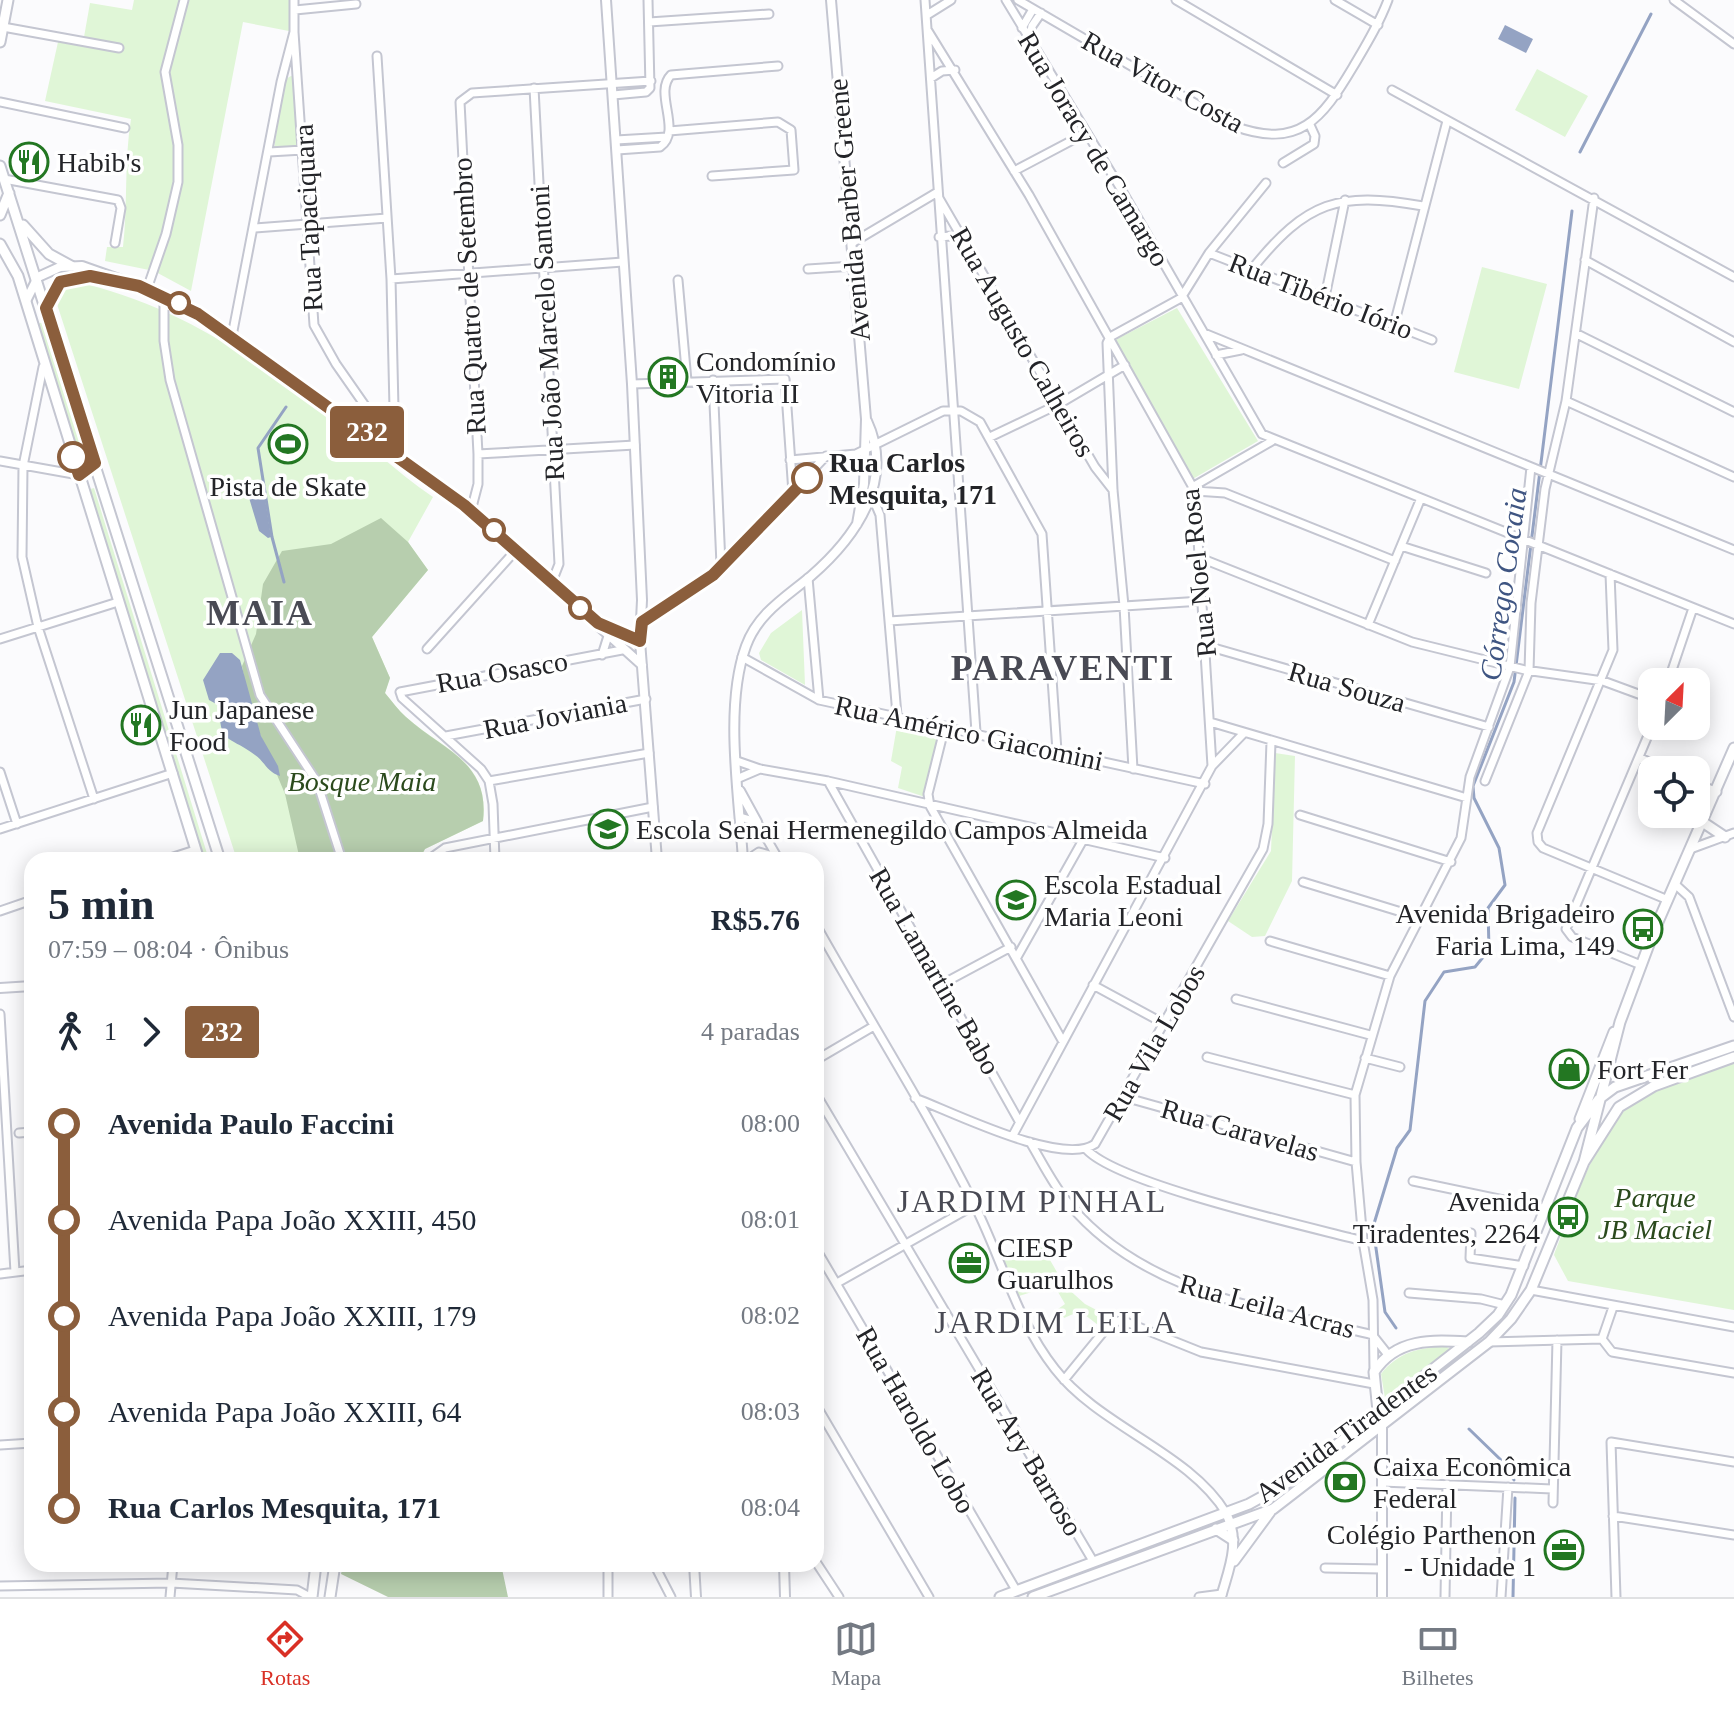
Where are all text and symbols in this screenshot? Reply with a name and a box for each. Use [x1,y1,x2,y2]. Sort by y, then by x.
street label: Rua Vitor Costa [1077,25,1250,139]
street label: Rua Joracy de Camargo [1012,26,1176,272]
street label: Avenida Barber Greene [822,77,876,343]
street label: Rua Tapaciquara [288,123,328,313]
restaurant icon: Habib's [8,141,50,183]
place label: Habib's [57,147,141,178]
street label: Rua Quatro de Setembro [446,157,492,435]
street label: Rua João Marcelo Santoni [524,184,570,482]
street label: Rua Augusto Calheiros [945,222,1101,462]
street label: Rua Tibério Iório [1225,247,1417,345]
unlabelled marker [168,292,190,314]
place label: Condomínio Vitoria II [696,346,836,409]
building icon: Condomínio Vitoria II [647,356,689,398]
line badge: 232 [321,406,413,458]
text: 232 [346,416,388,447]
sports icon: Pista de Skate [267,423,309,465]
unlabelled marker [58,442,88,472]
place label: Rua Carlos Mesquita, 171 [829,447,997,510]
marker: Rua Carlos Mesquita, 171 [792,463,822,493]
place label: Pista de Skate [209,471,367,502]
water label: Córrego Cocaia [1473,485,1533,683]
street label: Rua Noel Rosa [1174,487,1222,659]
unlabelled marker [483,519,505,541]
district label: MAIA [206,593,314,633]
unlabelled marker [569,597,591,619]
street label: Rua Osasco [434,645,570,699]
district label: PARAVENTI [951,648,1175,688]
street label: Rua Souza [1285,655,1410,719]
north arrow [1638,668,1710,740]
map controls [1638,668,1710,828]
street label: Rua Joviania [481,687,630,745]
street label: Rua Américo Giacomini [832,689,1106,777]
place label: Jun Japanese Food [169,694,314,757]
restaurant icon: Jun Japanese Food [120,704,162,746]
button: locate [1638,756,1710,828]
park label: Bosque Maia [288,766,436,797]
school or university icon: Escola Senai Hermenegildo Campos Almeida [587,808,629,850]
place label: Escola Senai Hermenegildo Campos Almeida [636,814,1148,845]
street label: Rua Lamartine Babo [863,862,1007,1080]
place label: Escola Estadual Maria Leoni [1044,869,1222,932]
school or university icon: Escola Estadual Maria Leoni [995,879,1037,921]
text: 5 min [48,880,154,929]
place label: Avenida Brigadeiro Faria Lima, 149 [1395,898,1615,961]
text: R$5.76 [711,903,800,936]
bus stop icon: Avenida Brigadeiro Faria Lima, 149 [1622,908,1664,950]
text: 07:59 – 08:04 · Ônibus [48,935,289,964]
street label: Rua Vila Lobos [1097,959,1211,1127]
icon: walk [48,1010,92,1054]
icon: forward [129,1010,173,1054]
text: 232 [201,1016,243,1047]
text: 1 [104,1017,117,1046]
text: 4 paradas [701,1017,800,1046]
shop icon: Fort Fer [1548,1048,1590,1090]
place label: Fort Fer [1597,1054,1689,1085]
street label: Rua Caravelas [1158,1093,1322,1167]
text: Avenida Paulo Faccini [108,1107,394,1140]
text: 08:00 [741,1109,800,1138]
park label: Parque JB Maciel [1598,1182,1712,1245]
district label: JARDIM PINHAL [897,1183,1167,1219]
place label: Avenida Tiradentes, 2264 [1353,1186,1541,1249]
bus stop icon: Avenida Tiradentes, 2264 [1547,1196,1589,1238]
text: Avenida Papa João XXIII, 450 [108,1203,477,1236]
text: 08:01 [741,1205,800,1234]
place label: CIESP Guarulhos [997,1232,1114,1295]
office icon: CIESP Guarulhos [948,1242,990,1284]
street label: Rua Leila Acras [1176,1268,1358,1344]
text: Avenida Papa João XXIII, 179 [108,1299,477,1332]
text: 08:02 [741,1301,800,1330]
district label: JARDIM LEILA [934,1304,1178,1340]
street label: Rua Haroldo Lobo [850,1321,982,1519]
street label: Avenida Tiradentes [1249,1357,1443,1509]
street label: Rua Ary Barroso [965,1363,1089,1541]
text: Avenida Papa João XXIII, 64 [108,1395,462,1428]
text: 08:03 [741,1397,800,1426]
place label: Caixa Econômica Federal [1373,1451,1572,1514]
bank icon: Caixa Econômica Federal [1324,1461,1366,1503]
text: Rua Carlos Mesquita, 171 [108,1491,441,1524]
text: 08:04 [741,1493,800,1522]
place label: Colégio Parthenon - Unidade 1 [1327,1519,1536,1582]
office icon: Colégio Parthenon - Unidade 1 [1543,1529,1585,1571]
tab: Rotas [260,1617,310,1691]
tab: Mapa [831,1617,881,1691]
tab: Bilhetes [1402,1617,1474,1691]

